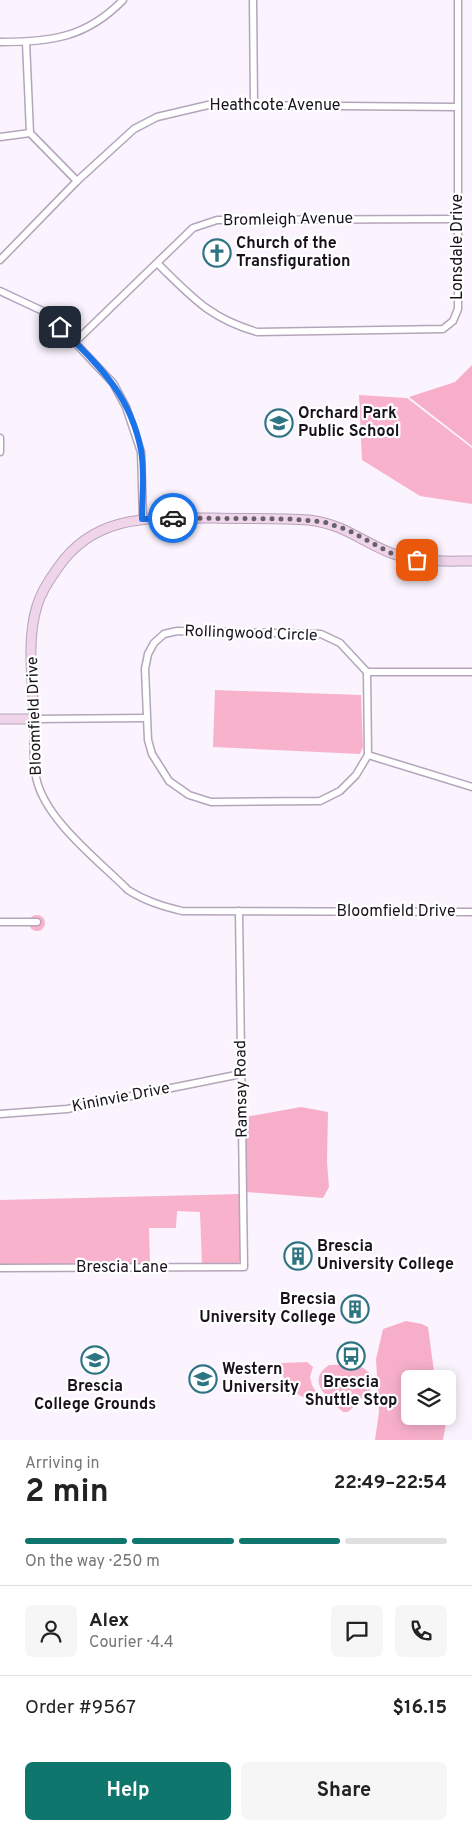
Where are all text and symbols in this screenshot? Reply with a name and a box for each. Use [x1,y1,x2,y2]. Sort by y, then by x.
street label: Heathcote Avenue [210,96,340,116]
street label: Lonsdale Drive [448,194,468,300]
street label: Bromleigh Avenue [223,209,353,231]
place label: Church of the Transfiguration [236,234,350,272]
church icon: Church of the Transfiguration [202,238,232,268]
pin [39,306,81,348]
icon: home [46,313,74,341]
place label: Orchard Park Public School [298,404,399,442]
school or university icon: Orchard Park Public School [264,408,294,438]
courier [148,493,198,543]
icon: car [159,504,187,532]
pin [396,539,438,581]
icon: bag [403,546,431,574]
street label: Rollingwood Circle [184,622,318,646]
street label: Bloomfield Drive [23,656,47,776]
street label: Bloomfield Drive [336,902,456,922]
street label: Ramsay Road [231,1040,253,1138]
street label: Kininvie Drive [70,1079,172,1117]
place label: Brescia University College [317,1237,454,1275]
building icon: Brescia University College [283,1241,313,1271]
street label: Brescia Lane [76,1258,168,1278]
place label: Brecsia University College [199,1290,336,1328]
building icon: Brecsia University College [340,1294,370,1324]
bus stop icon: Brescia Shuttle Stop [336,1341,366,1371]
school or university icon: Brescia College Grounds [80,1345,110,1375]
place label: Western University [222,1360,299,1398]
school or university icon: Western University [188,1364,218,1394]
map controls [401,1370,456,1425]
button: layers [401,1370,456,1425]
place label: Brescia Shuttle Stop [305,1373,397,1411]
place label: Brescia College Grounds [34,1377,156,1415]
text: Arriving in [25,1454,100,1474]
text: 22:49–22:54 [334,1471,447,1495]
text: 2 min [25,1473,109,1513]
text: On the way · 250 m [25,1552,160,1572]
button: person [25,1605,77,1657]
button: chat [331,1605,383,1657]
button: phone [395,1605,447,1657]
text: Alex [89,1609,129,1633]
text: Courier · 4.4 [89,1633,174,1653]
text: Order #9567 [25,1696,136,1720]
text: $16.15 [392,1696,447,1720]
button: Help [25,1762,231,1820]
button: Share [241,1762,447,1820]

